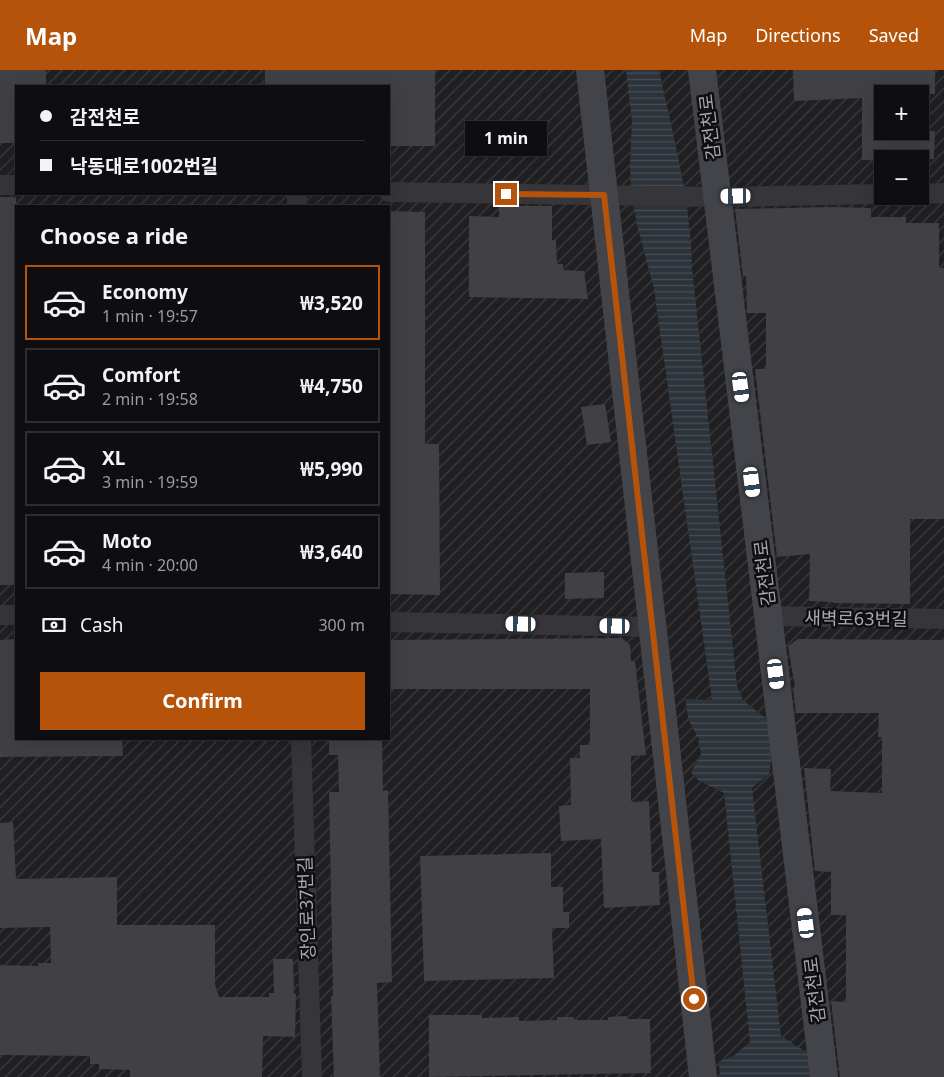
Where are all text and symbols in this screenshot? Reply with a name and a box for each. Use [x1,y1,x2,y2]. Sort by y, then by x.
text: Map [25,19,77,52]
text: Map [690,23,727,47]
text: Directions [755,23,841,47]
text: Saved [869,23,919,47]
map controls [874,85,929,205]
button: + [874,85,929,140]
street label: 감전천로 [693,93,725,161]
text: 감전천로 [70,104,140,130]
callout: 1 min [465,122,547,156]
text: 1 min [484,127,528,149]
button: − [874,150,929,205]
text: 낙동대로1002번길 [70,153,218,179]
route end [495,183,517,205]
car [720,188,751,204]
text: Choose a ride [40,220,188,250]
text: Economy [102,279,188,305]
icon: car [42,280,87,325]
text: ₩3,520 [300,290,363,316]
text: 1 min · 19:57 [102,305,198,327]
text: Comfort [102,362,181,388]
icon: car [42,363,87,408]
car [731,371,750,403]
text: ₩4,750 [300,373,363,399]
text: 2 min · 19:58 [102,388,198,410]
text: XL [102,445,125,471]
icon: car [42,446,87,491]
text: ₩5,990 [300,456,363,482]
car [742,466,761,498]
text: 3 min · 19:59 [102,471,198,493]
text: Moto [102,528,152,554]
icon: car [42,529,87,574]
text: ₩3,640 [300,539,363,565]
street label: 감전천로 [748,539,780,607]
text: 4 min · 20:00 [102,554,198,576]
street label: 새벽로63번길 [804,605,908,631]
icon: cash [40,611,68,639]
text: Cash [80,612,124,638]
text: 300 m [318,614,365,636]
car [505,616,536,632]
car [599,618,630,634]
car [766,658,785,690]
button: Confirm [40,672,365,730]
street label: 장인로37번길 [292,856,320,960]
car [796,907,815,939]
street label: 감전천로 [798,956,830,1024]
route start [683,988,705,1010]

